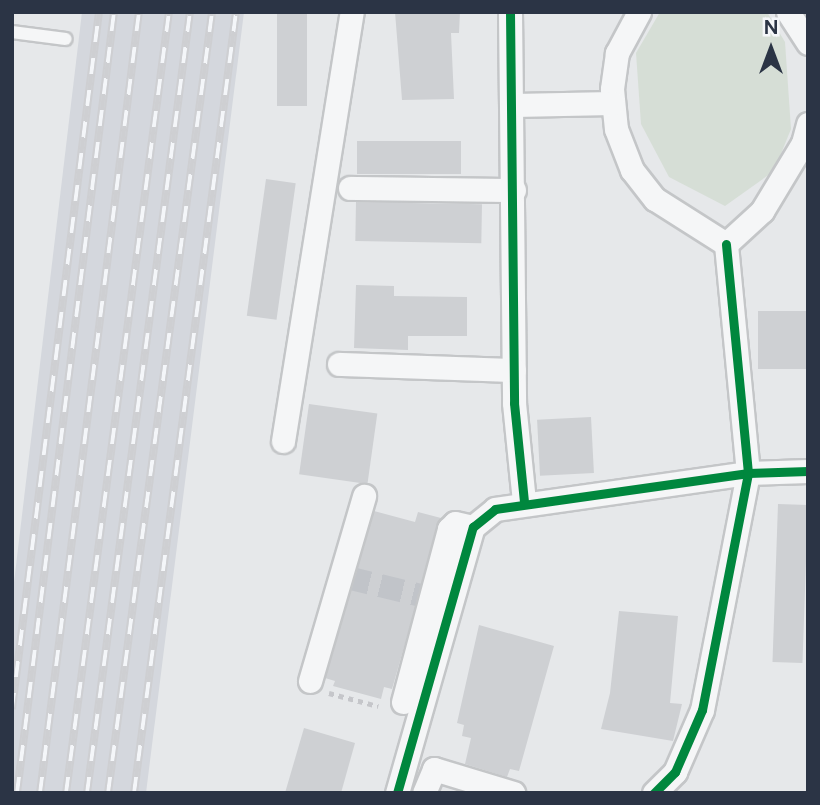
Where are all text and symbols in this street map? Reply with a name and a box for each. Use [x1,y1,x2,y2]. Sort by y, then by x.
north arrow [736,14,806,84]
text: N [764,16,778,39]

